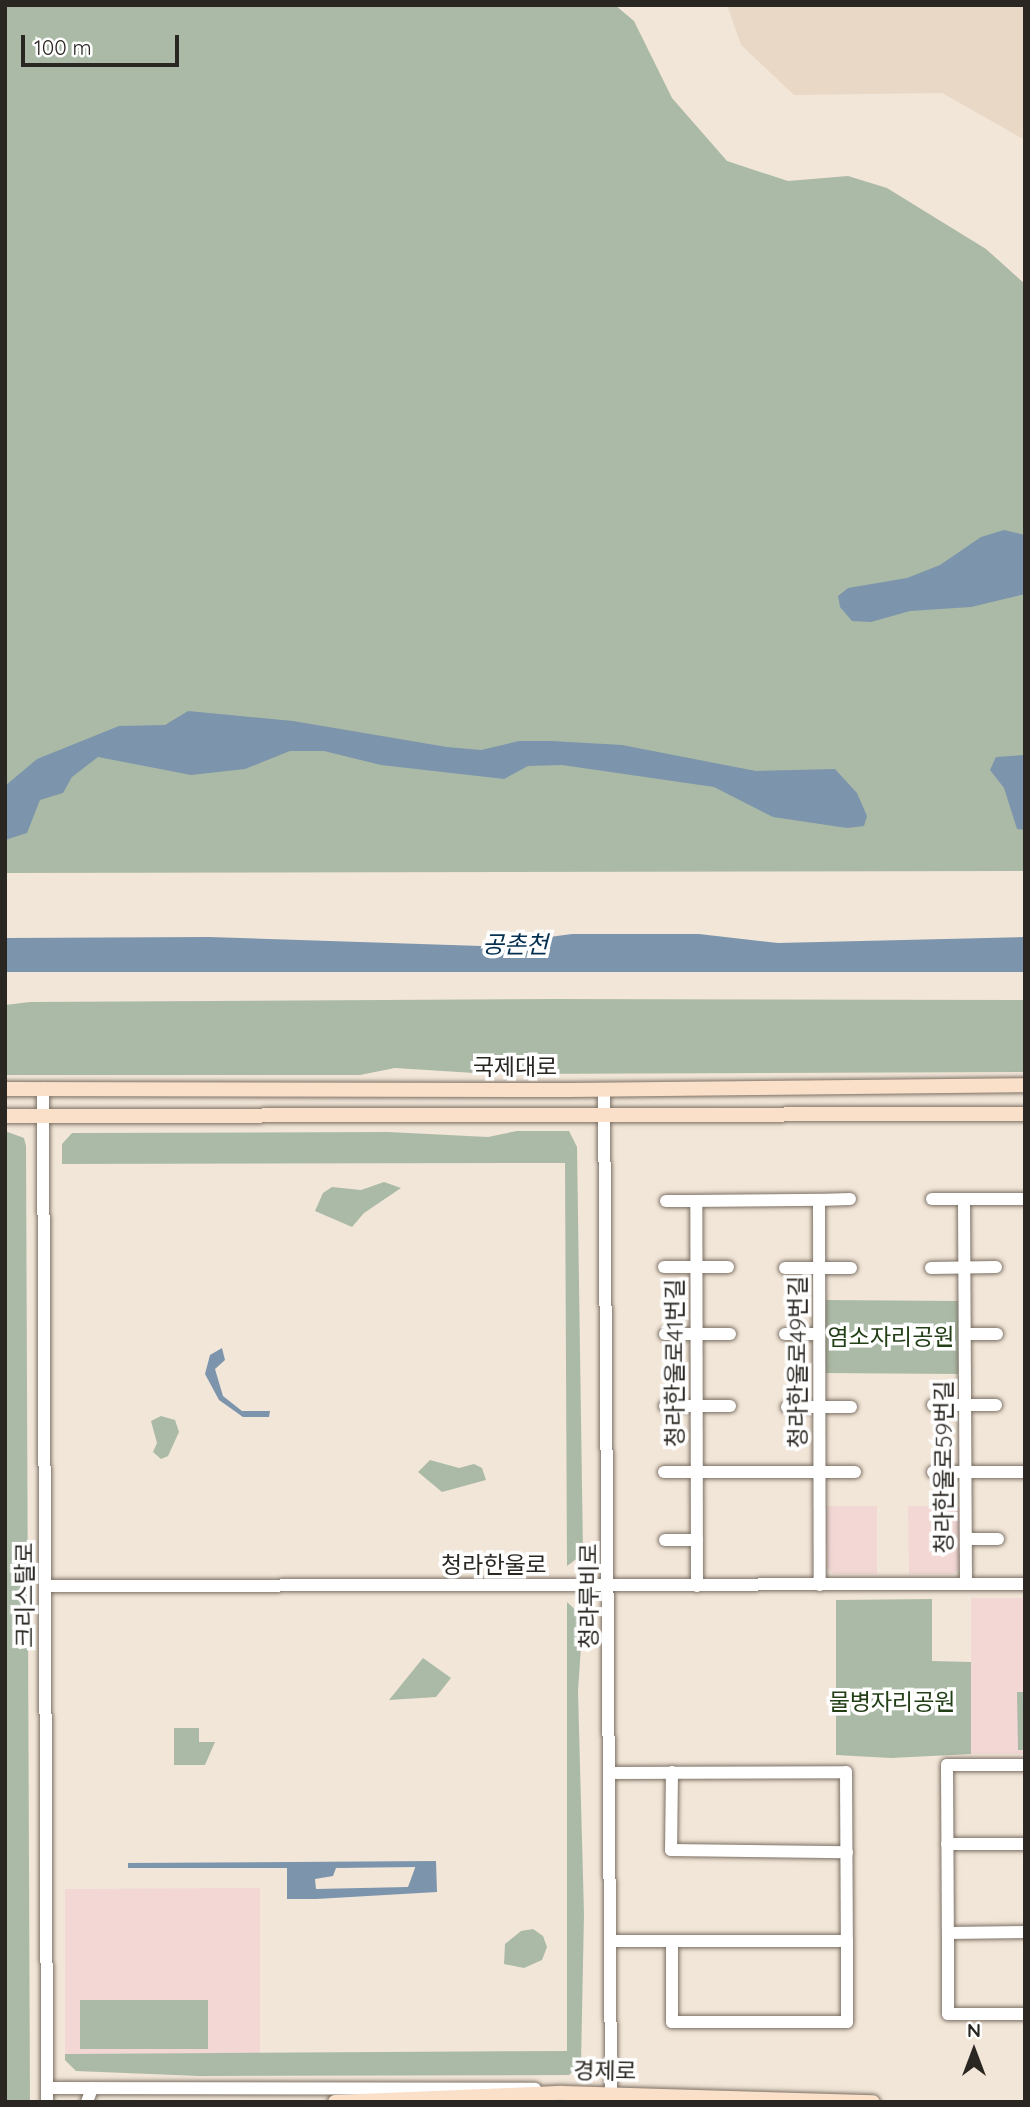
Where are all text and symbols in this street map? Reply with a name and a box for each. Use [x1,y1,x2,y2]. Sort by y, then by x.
scale bar [24,21,182,65]
text: 100 m [34,34,92,60]
water label: 공촌천 [482,931,548,959]
street label: 국제대로 [473,1053,557,1081]
street label: 청라한울로49번길 [784,1276,812,1448]
street label: 청라한울로41번길 [661,1279,689,1447]
park label: 염소자리공원 [828,1323,954,1351]
street label: 청라한울로59번길 [930,1380,958,1554]
street label: 크리스탈로 [11,1542,39,1648]
street label: 청라루비로 [575,1543,603,1649]
street label: 청라한울로 [441,1551,547,1579]
park label: 물병자리공원 [829,1688,955,1716]
north arrow [939,2016,1009,2086]
text: N [967,2018,981,2042]
street label: 경제로 [573,2057,637,2085]

